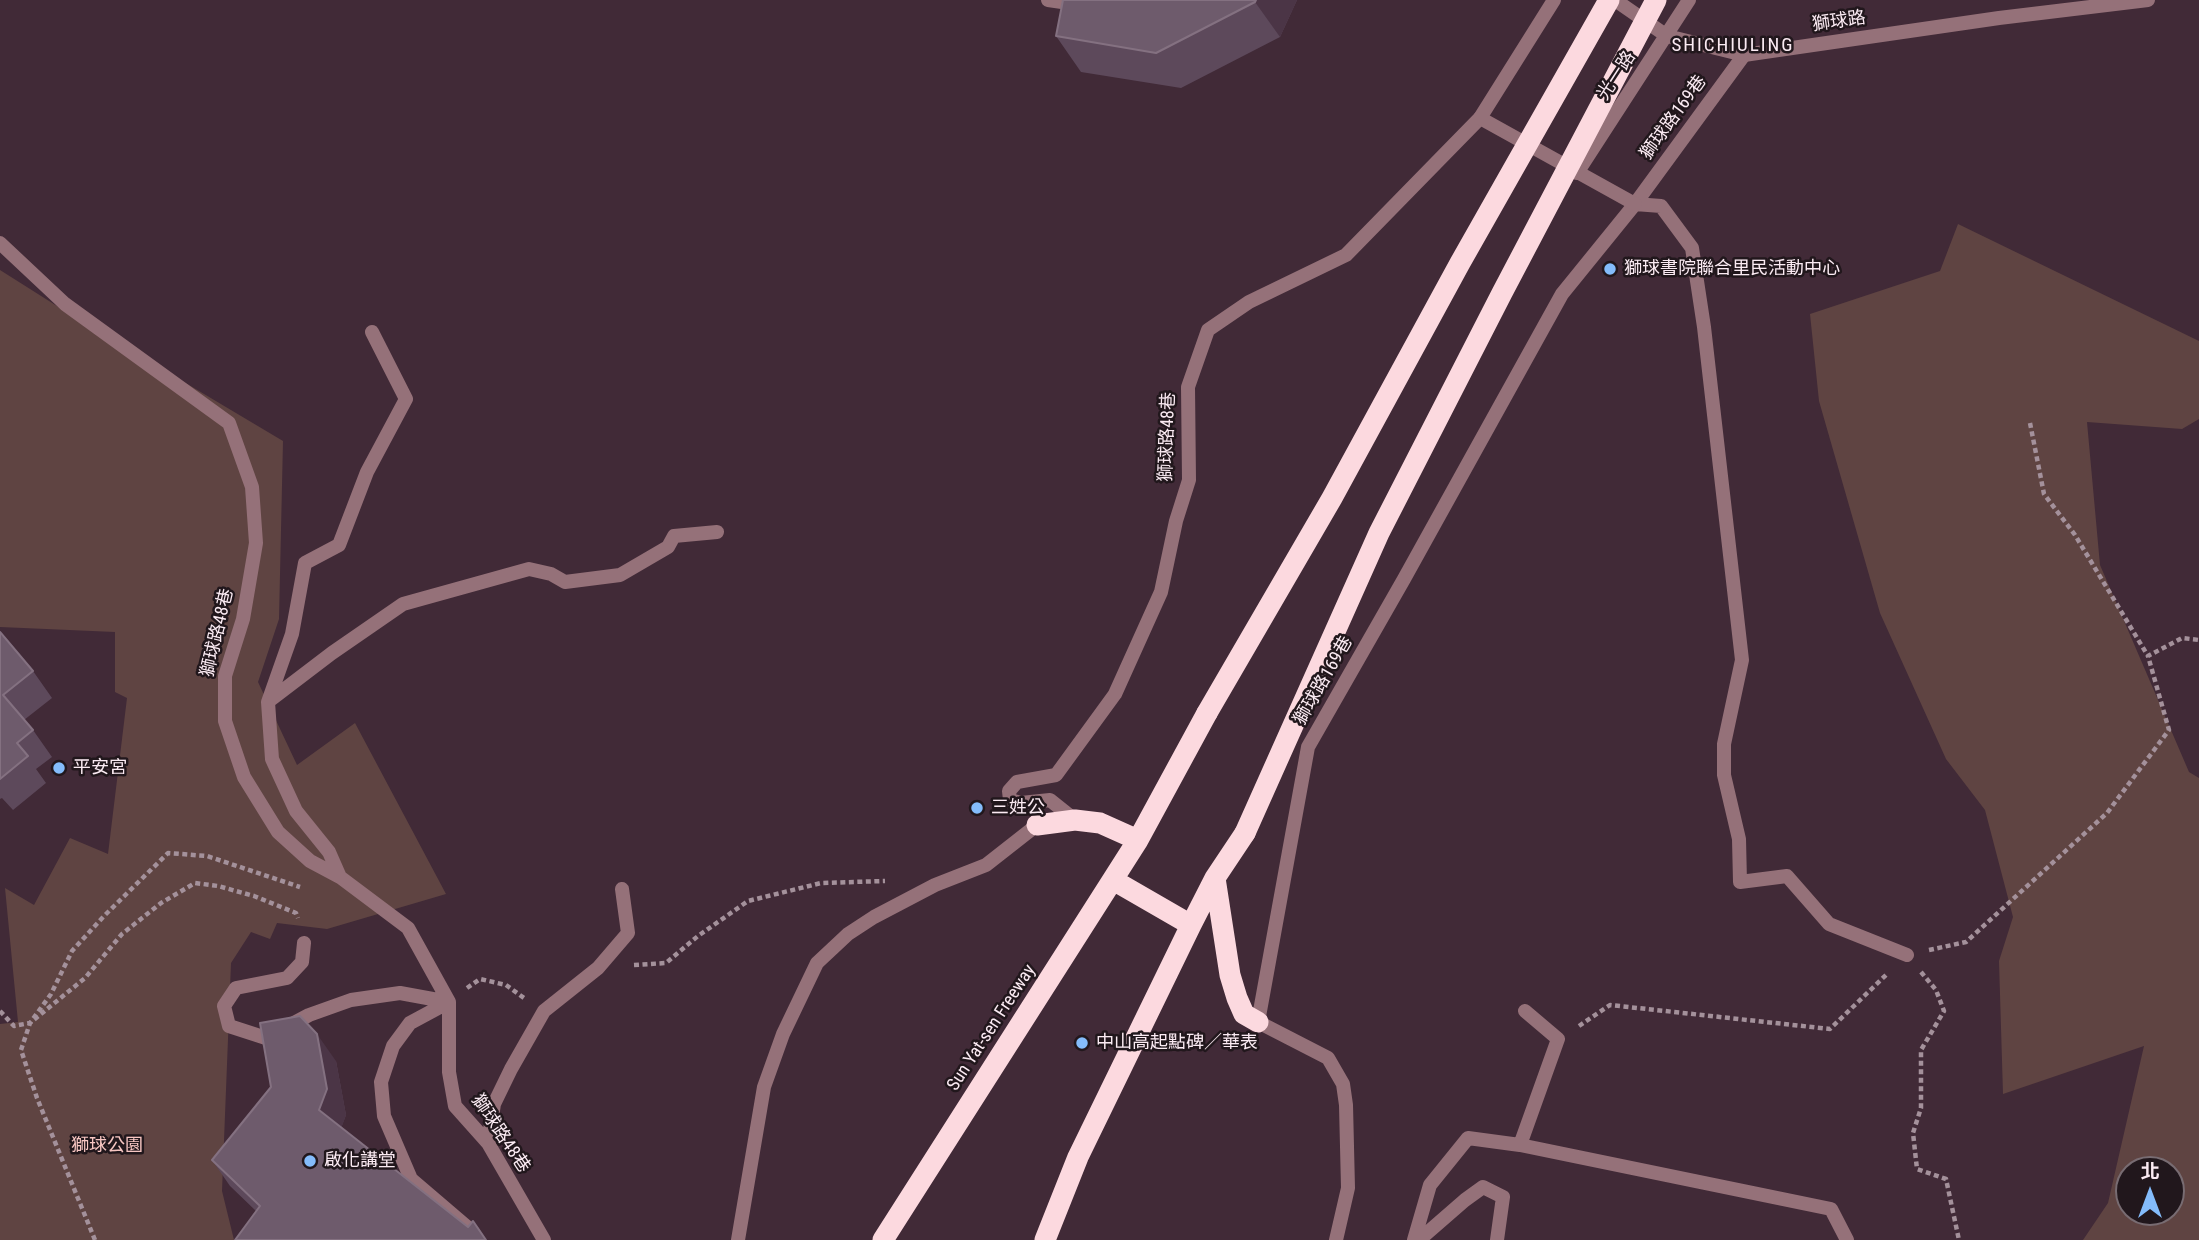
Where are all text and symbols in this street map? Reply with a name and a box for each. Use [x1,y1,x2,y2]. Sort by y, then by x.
street label: 獅球路 [1811,8,1867,36]
district label: SHICHIULING [1673,35,1793,57]
street label: 光一路 [1593,47,1641,105]
street label: 獅球路169巷 [1636,72,1712,164]
place label: 獅球書院聯合里民活動中心 [1624,258,1840,280]
marker: 獅球書院聯合里民活動中心 [1602,261,1618,277]
street label: 獅球路48巷 [1156,392,1180,482]
street label: 獅球路48巷 [197,587,239,679]
street label: 獅球路169巷 [1290,633,1358,729]
place label: 平安宮 [73,757,127,779]
marker: 平安宮 [51,760,67,776]
place label: 三姓公 [991,797,1045,819]
marker: 三姓公 [969,800,985,816]
street label: Sun Yat-sen Freeway [943,961,1041,1095]
place label: 中山高起點碑／華表 [1096,1032,1258,1054]
marker: 中山高起點碑／華表 [1074,1035,1090,1051]
street label: 獅球路48巷 [466,1091,534,1177]
park label: 獅球公園 [71,1135,143,1157]
place label: 啟化講堂 [324,1150,396,1172]
marker: 啟化講堂 [302,1153,318,1169]
north arrow [2115,1156,2185,1226]
text: 北 [2140,1160,2160,1183]

